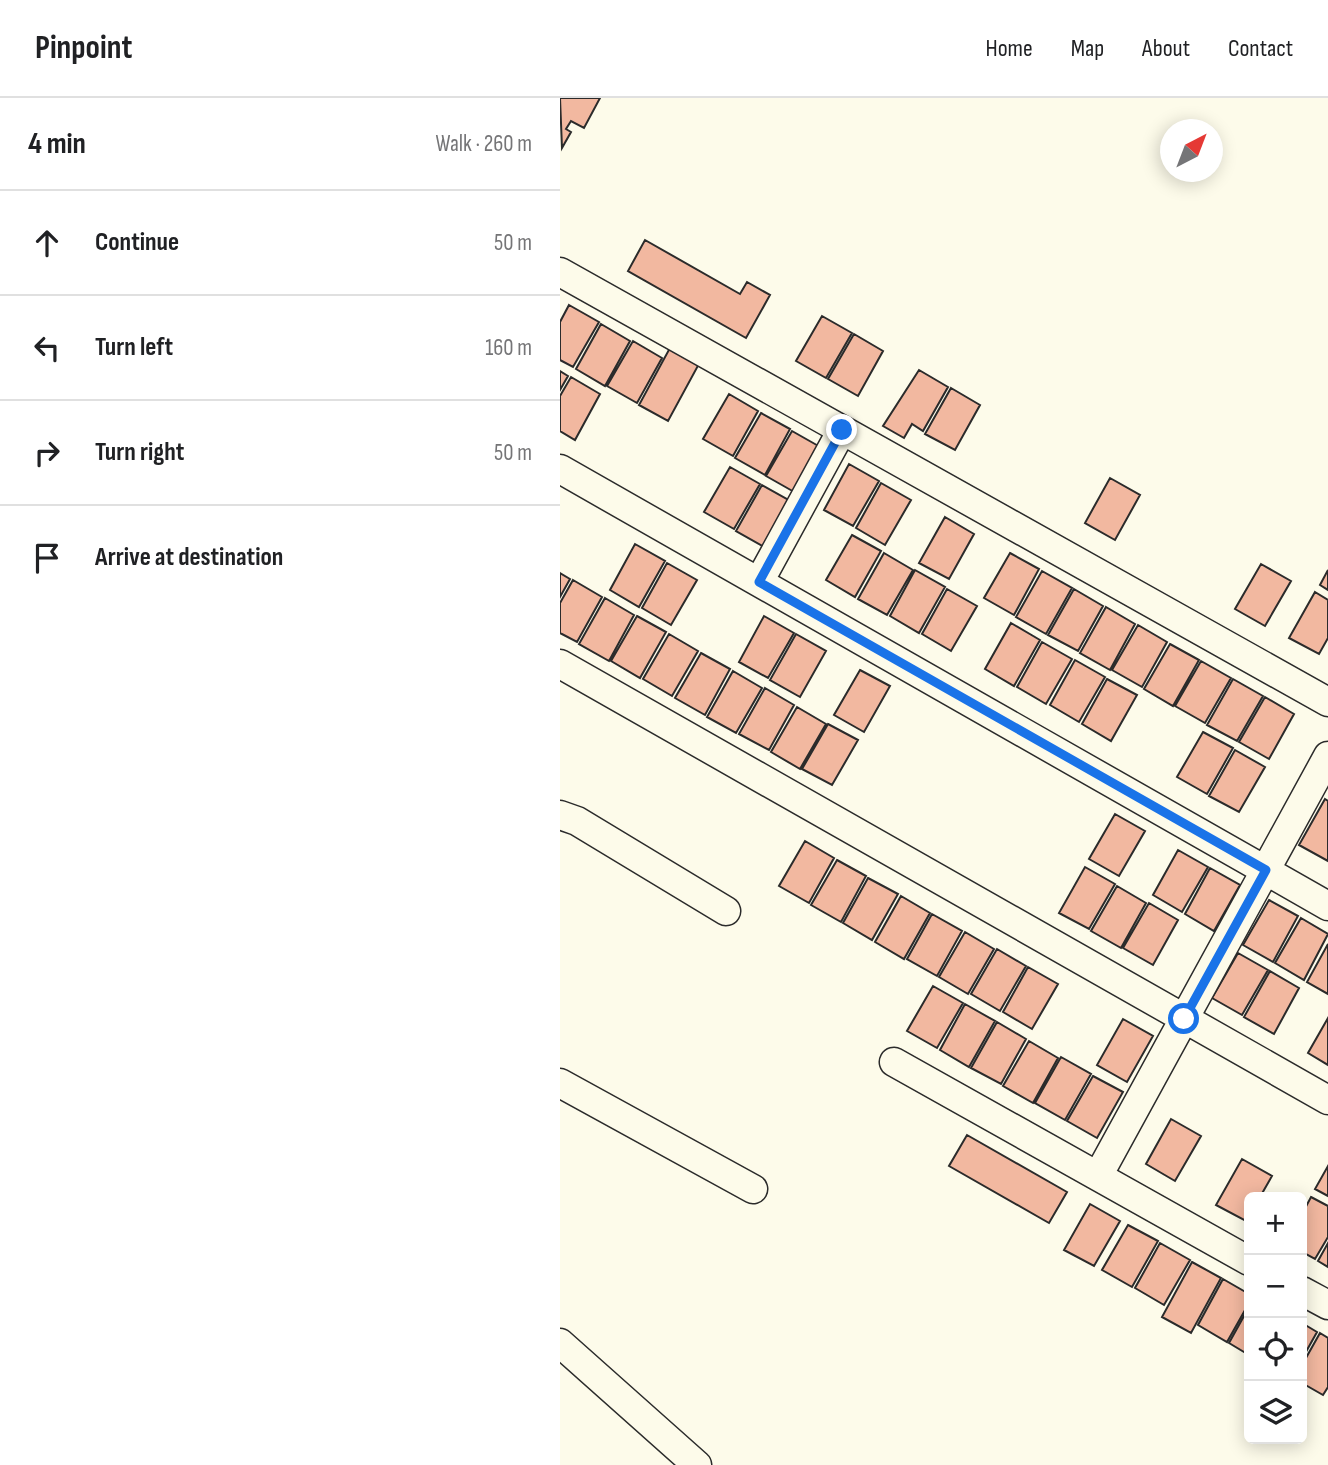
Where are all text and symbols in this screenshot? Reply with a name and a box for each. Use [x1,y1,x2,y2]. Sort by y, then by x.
text: Pinpoint [35,28,132,68]
text: Home [985,34,1033,63]
text: Map [1071,34,1104,63]
text: About [1142,34,1190,63]
text: Contact [1228,34,1293,63]
north arrow [1160,119,1223,182]
text: 4 min [28,126,86,162]
text: Walk · 260 m [436,130,532,158]
icon: ahead [28,224,66,262]
text: Continue [95,227,179,258]
text: 50 m [494,229,532,257]
icon: left [28,329,66,367]
text: Turn left [95,332,173,363]
text: 160 m [485,334,532,362]
route end [826,414,857,445]
icon: right [28,434,66,472]
text: Turn right [95,437,184,468]
text: 50 m [494,439,532,467]
icon: arrive [28,539,66,577]
text: Arrive at destination [95,542,283,573]
route start [1168,1003,1199,1034]
map controls [1244,1192,1307,1444]
button: + [1244,1192,1307,1255]
button: − [1244,1255,1307,1318]
button: locate [1244,1318,1307,1381]
button: layers [1244,1381,1307,1444]

